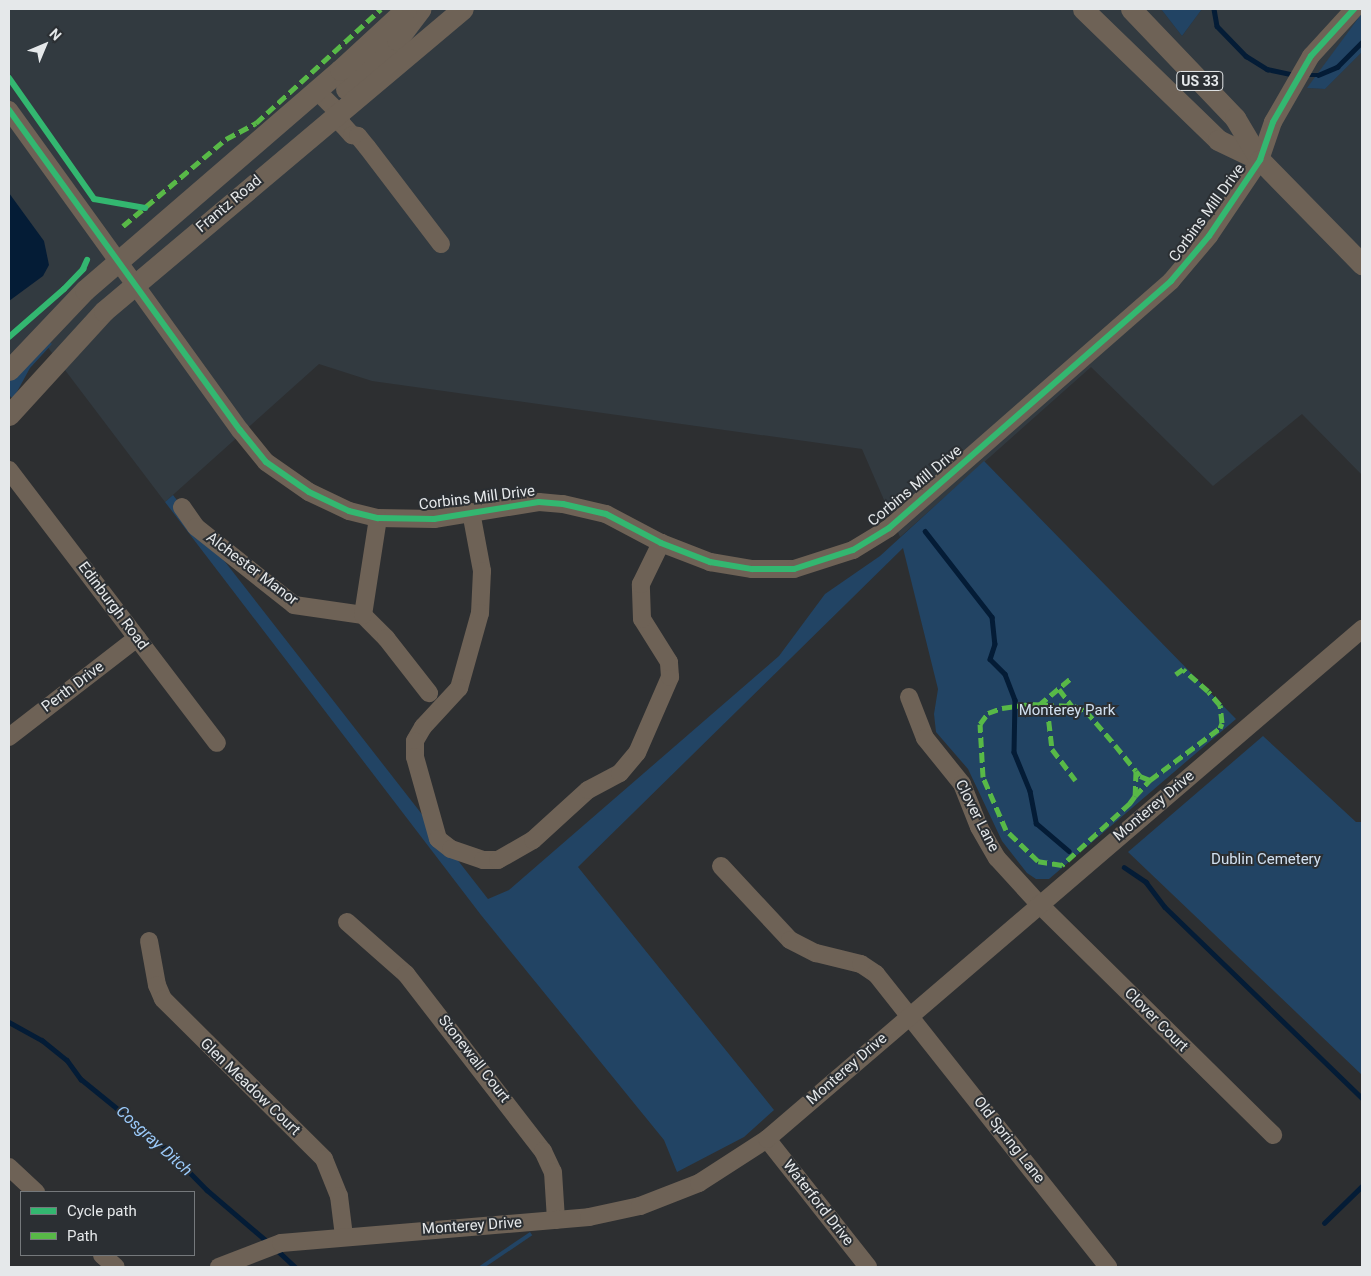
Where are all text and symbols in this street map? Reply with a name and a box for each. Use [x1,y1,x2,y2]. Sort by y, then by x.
north arrow [20,20,70,70]
text: N [46,25,65,44]
road number: US 33 [1176,70,1224,92]
street label: Corbins Mill Drive [1165,161,1249,265]
street label: Frantz Road [193,171,265,237]
street label: Corbins Mill Drive [865,442,965,530]
street label: Corbins Mill Drive [418,482,536,514]
street label: Alchester Manor [203,529,301,609]
street label: Edinburgh Road [74,559,152,653]
street label: Perth Drive [38,658,108,716]
park label: Monterey Park [1019,702,1115,720]
street label: Monterey Drive [1110,767,1198,845]
street label: Clover Lane [951,777,1003,855]
park label: Dublin Cemetery [1211,851,1321,869]
street label: Clover Court [1120,984,1192,1056]
street label: Stonewall Court [434,1012,514,1106]
street label: Monterey Drive [803,1029,891,1109]
street label: Glen Meadow Court [196,1035,304,1139]
street label: Old Spring Lane [970,1093,1048,1187]
water label: Cosgray Ditch [112,1102,196,1180]
street label: Waterford Drive [779,1157,857,1249]
legend [20,1191,195,1256]
text: Cycle path [67,1202,137,1220]
street label: Monterey Drive [421,1214,523,1238]
text: Path [67,1227,98,1245]

